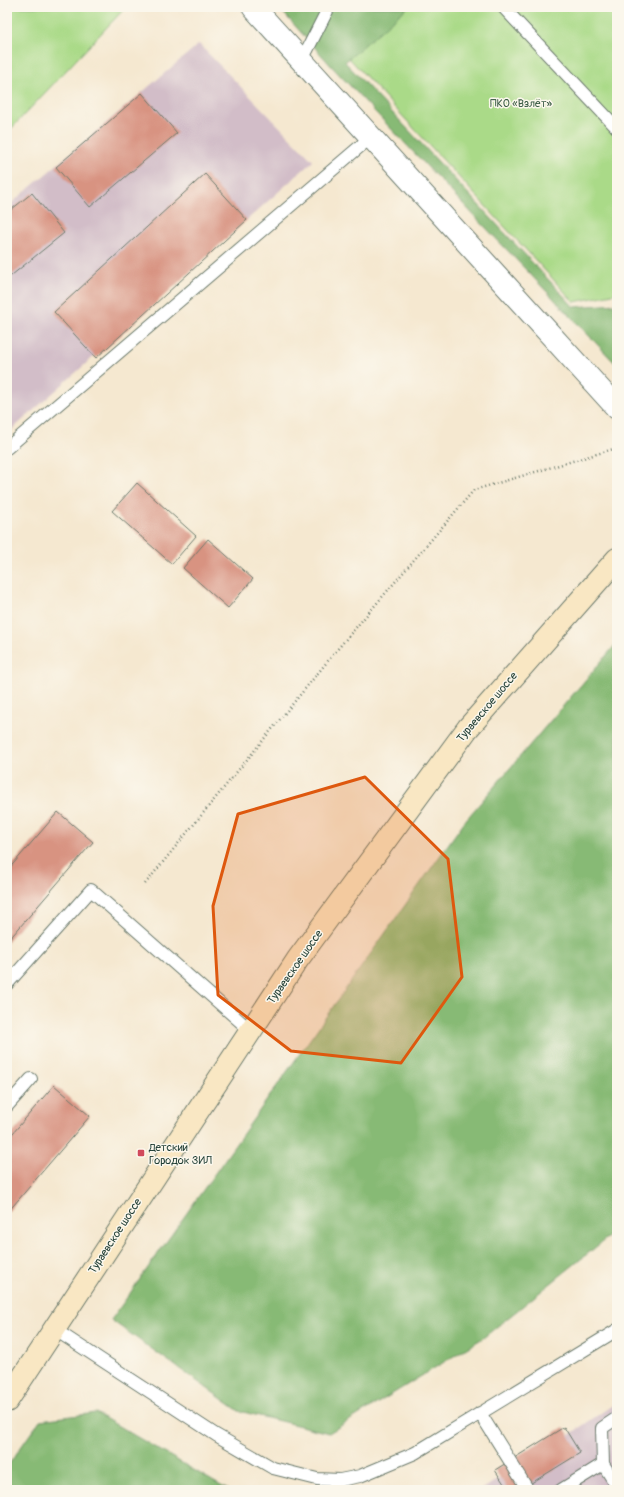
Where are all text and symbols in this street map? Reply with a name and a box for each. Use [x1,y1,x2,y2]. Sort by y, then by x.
park label: ПКО «Взлёт» [490,97,552,110]
street label: Тураевское шоссе [454,669,520,745]
street label: Тураевское шоссе [265,927,326,1006]
place label: Детский Городок ЗИЛ [148,1141,212,1167]
marker: Детский Городок ЗИЛ [136,1148,146,1158]
street label: Тураевское шоссе [86,1195,145,1276]

